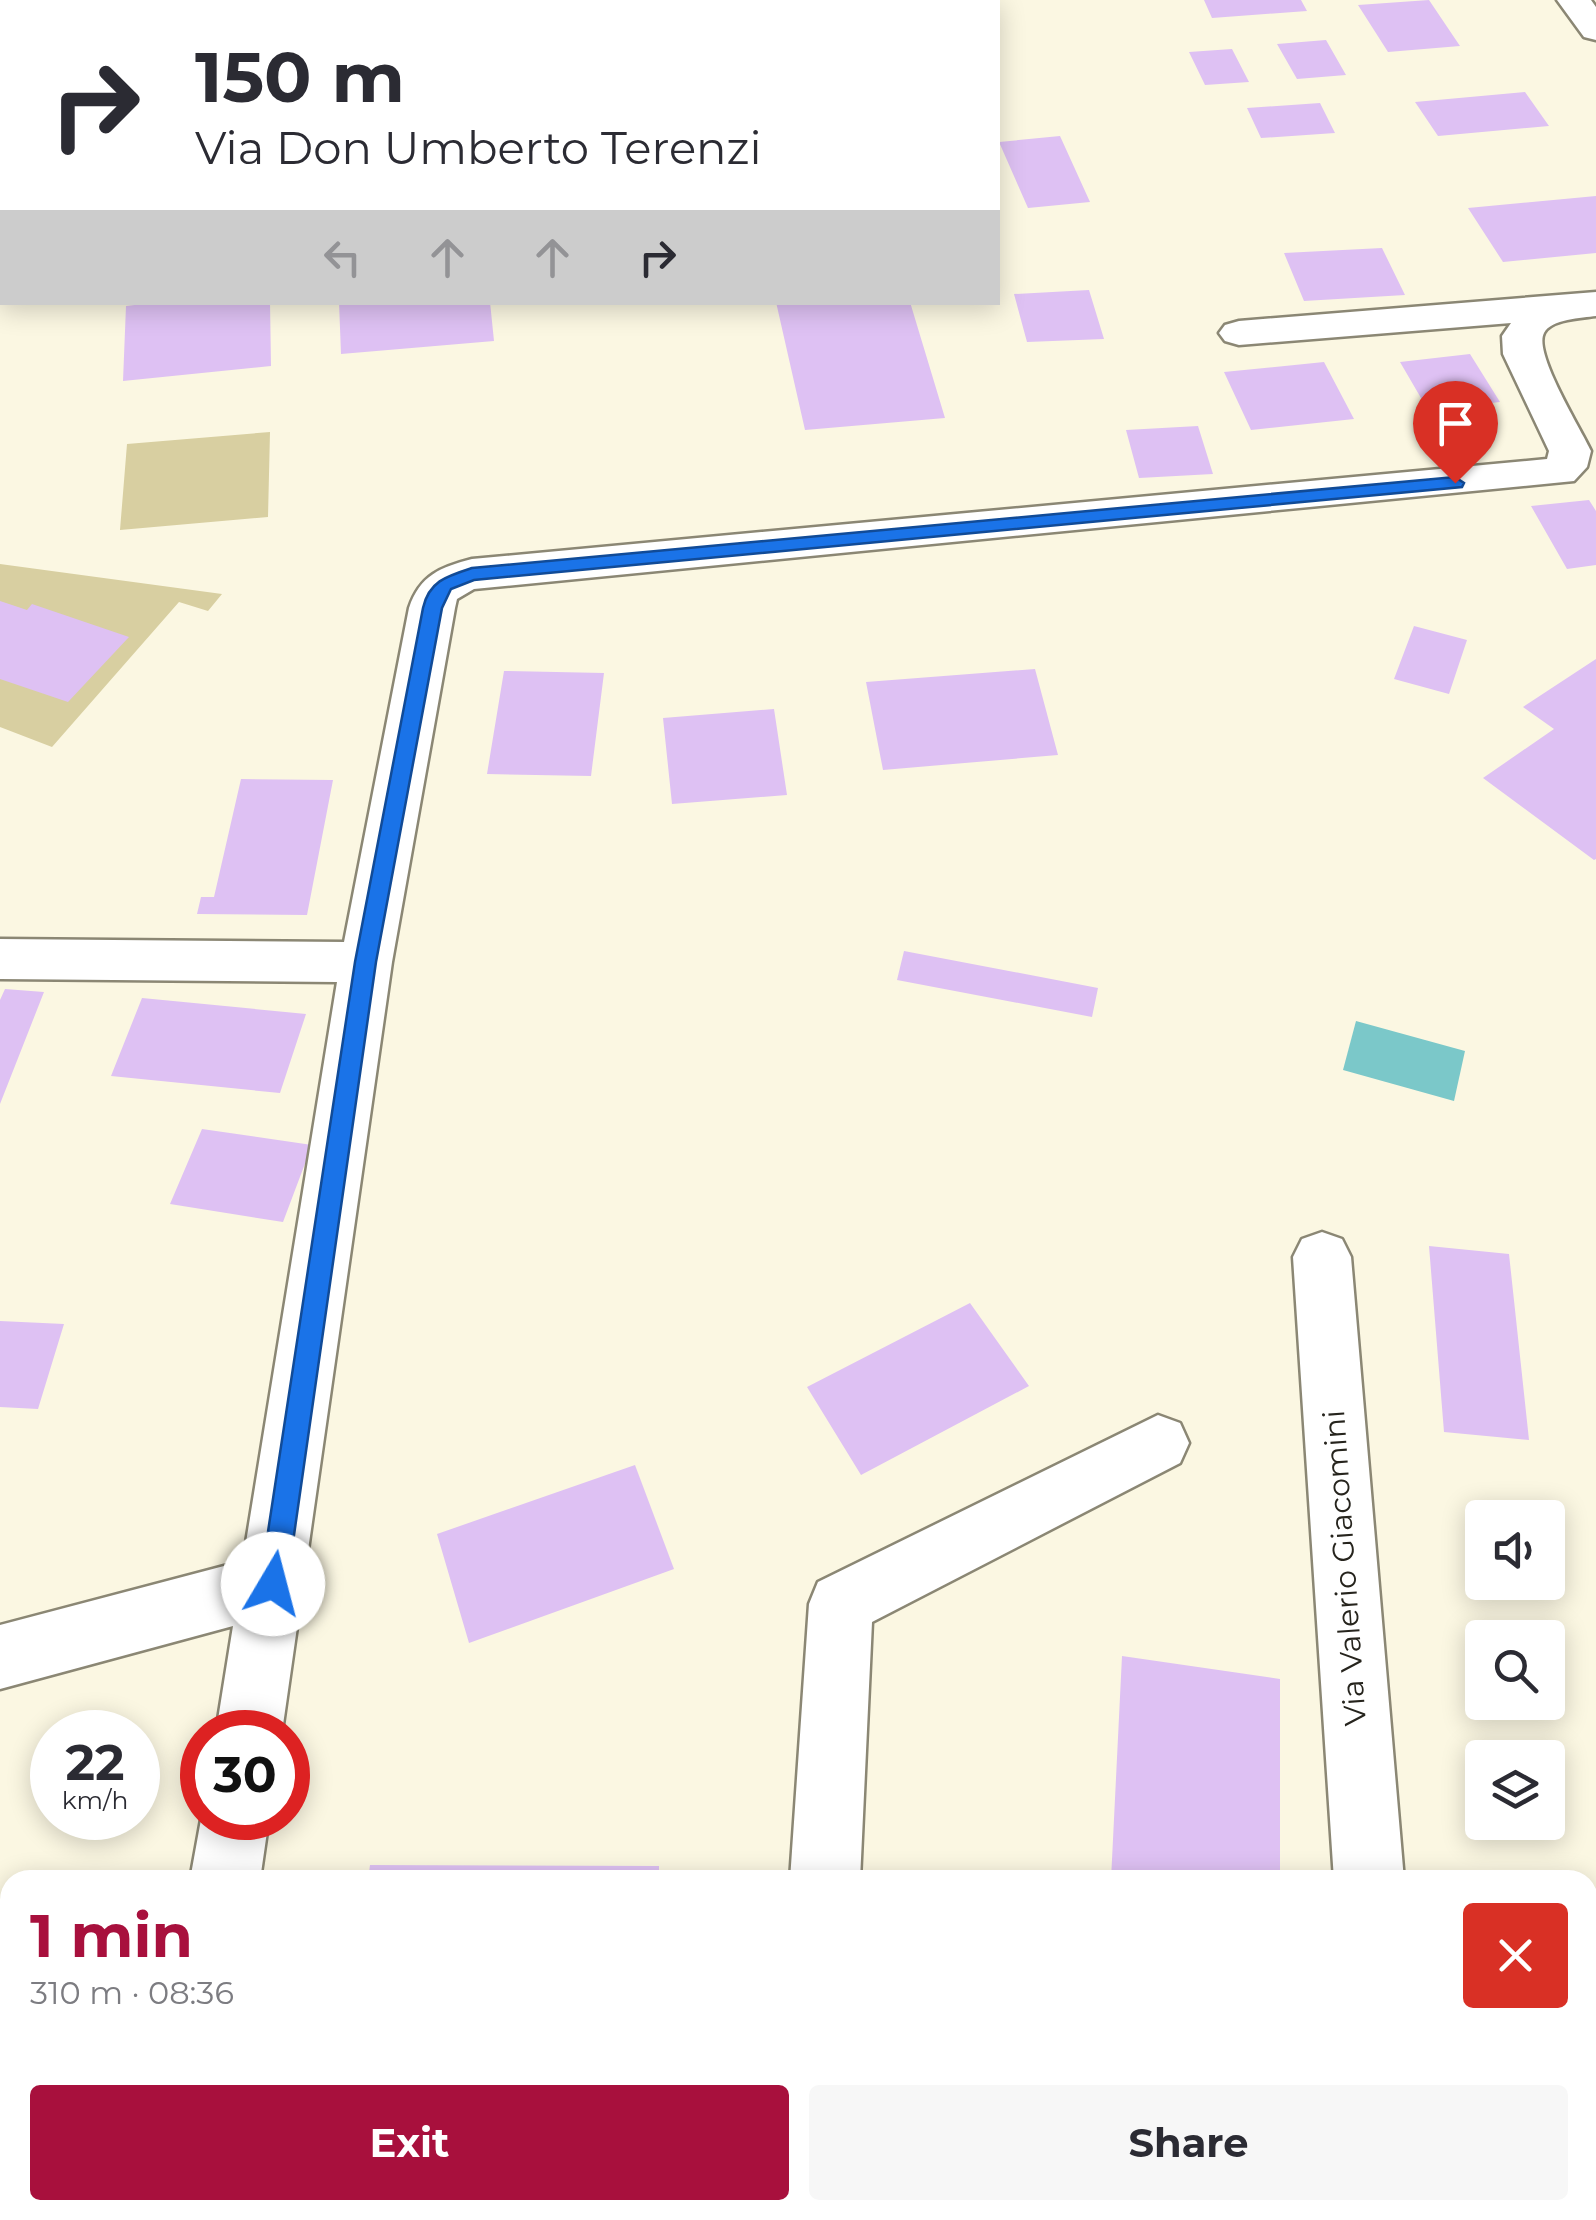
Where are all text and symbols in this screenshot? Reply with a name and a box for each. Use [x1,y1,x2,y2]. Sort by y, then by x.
text: 150 m [195,34,405,120]
icon: right [30,40,160,170]
text: Via Don Umberto Terenzi [195,120,762,175]
icon: left [315,230,370,285]
icon: ahead [420,230,475,285]
icon: ahead [525,230,580,285]
icon: right [630,230,685,285]
pin [1413,381,1498,484]
icon: arrive [1428,396,1483,451]
street label: Via Valerio Giacomini [1315,1409,1374,1727]
map controls [1465,1500,1565,1840]
button: sound [1465,1500,1565,1600]
position arrow [221,1532,325,1636]
button: search [1465,1620,1565,1720]
speed limit sign: 30 [180,1710,310,1840]
text: 22 [66,1732,125,1793]
button: layers [1465,1740,1565,1840]
text: km/h [62,1785,128,1815]
text: 1 min [30,1899,193,1972]
button: close [1463,1903,1568,2008]
text: 310 m · 08:36 [30,1973,234,2012]
button: Exit [30,2085,789,2200]
button: Share [809,2085,1568,2200]

